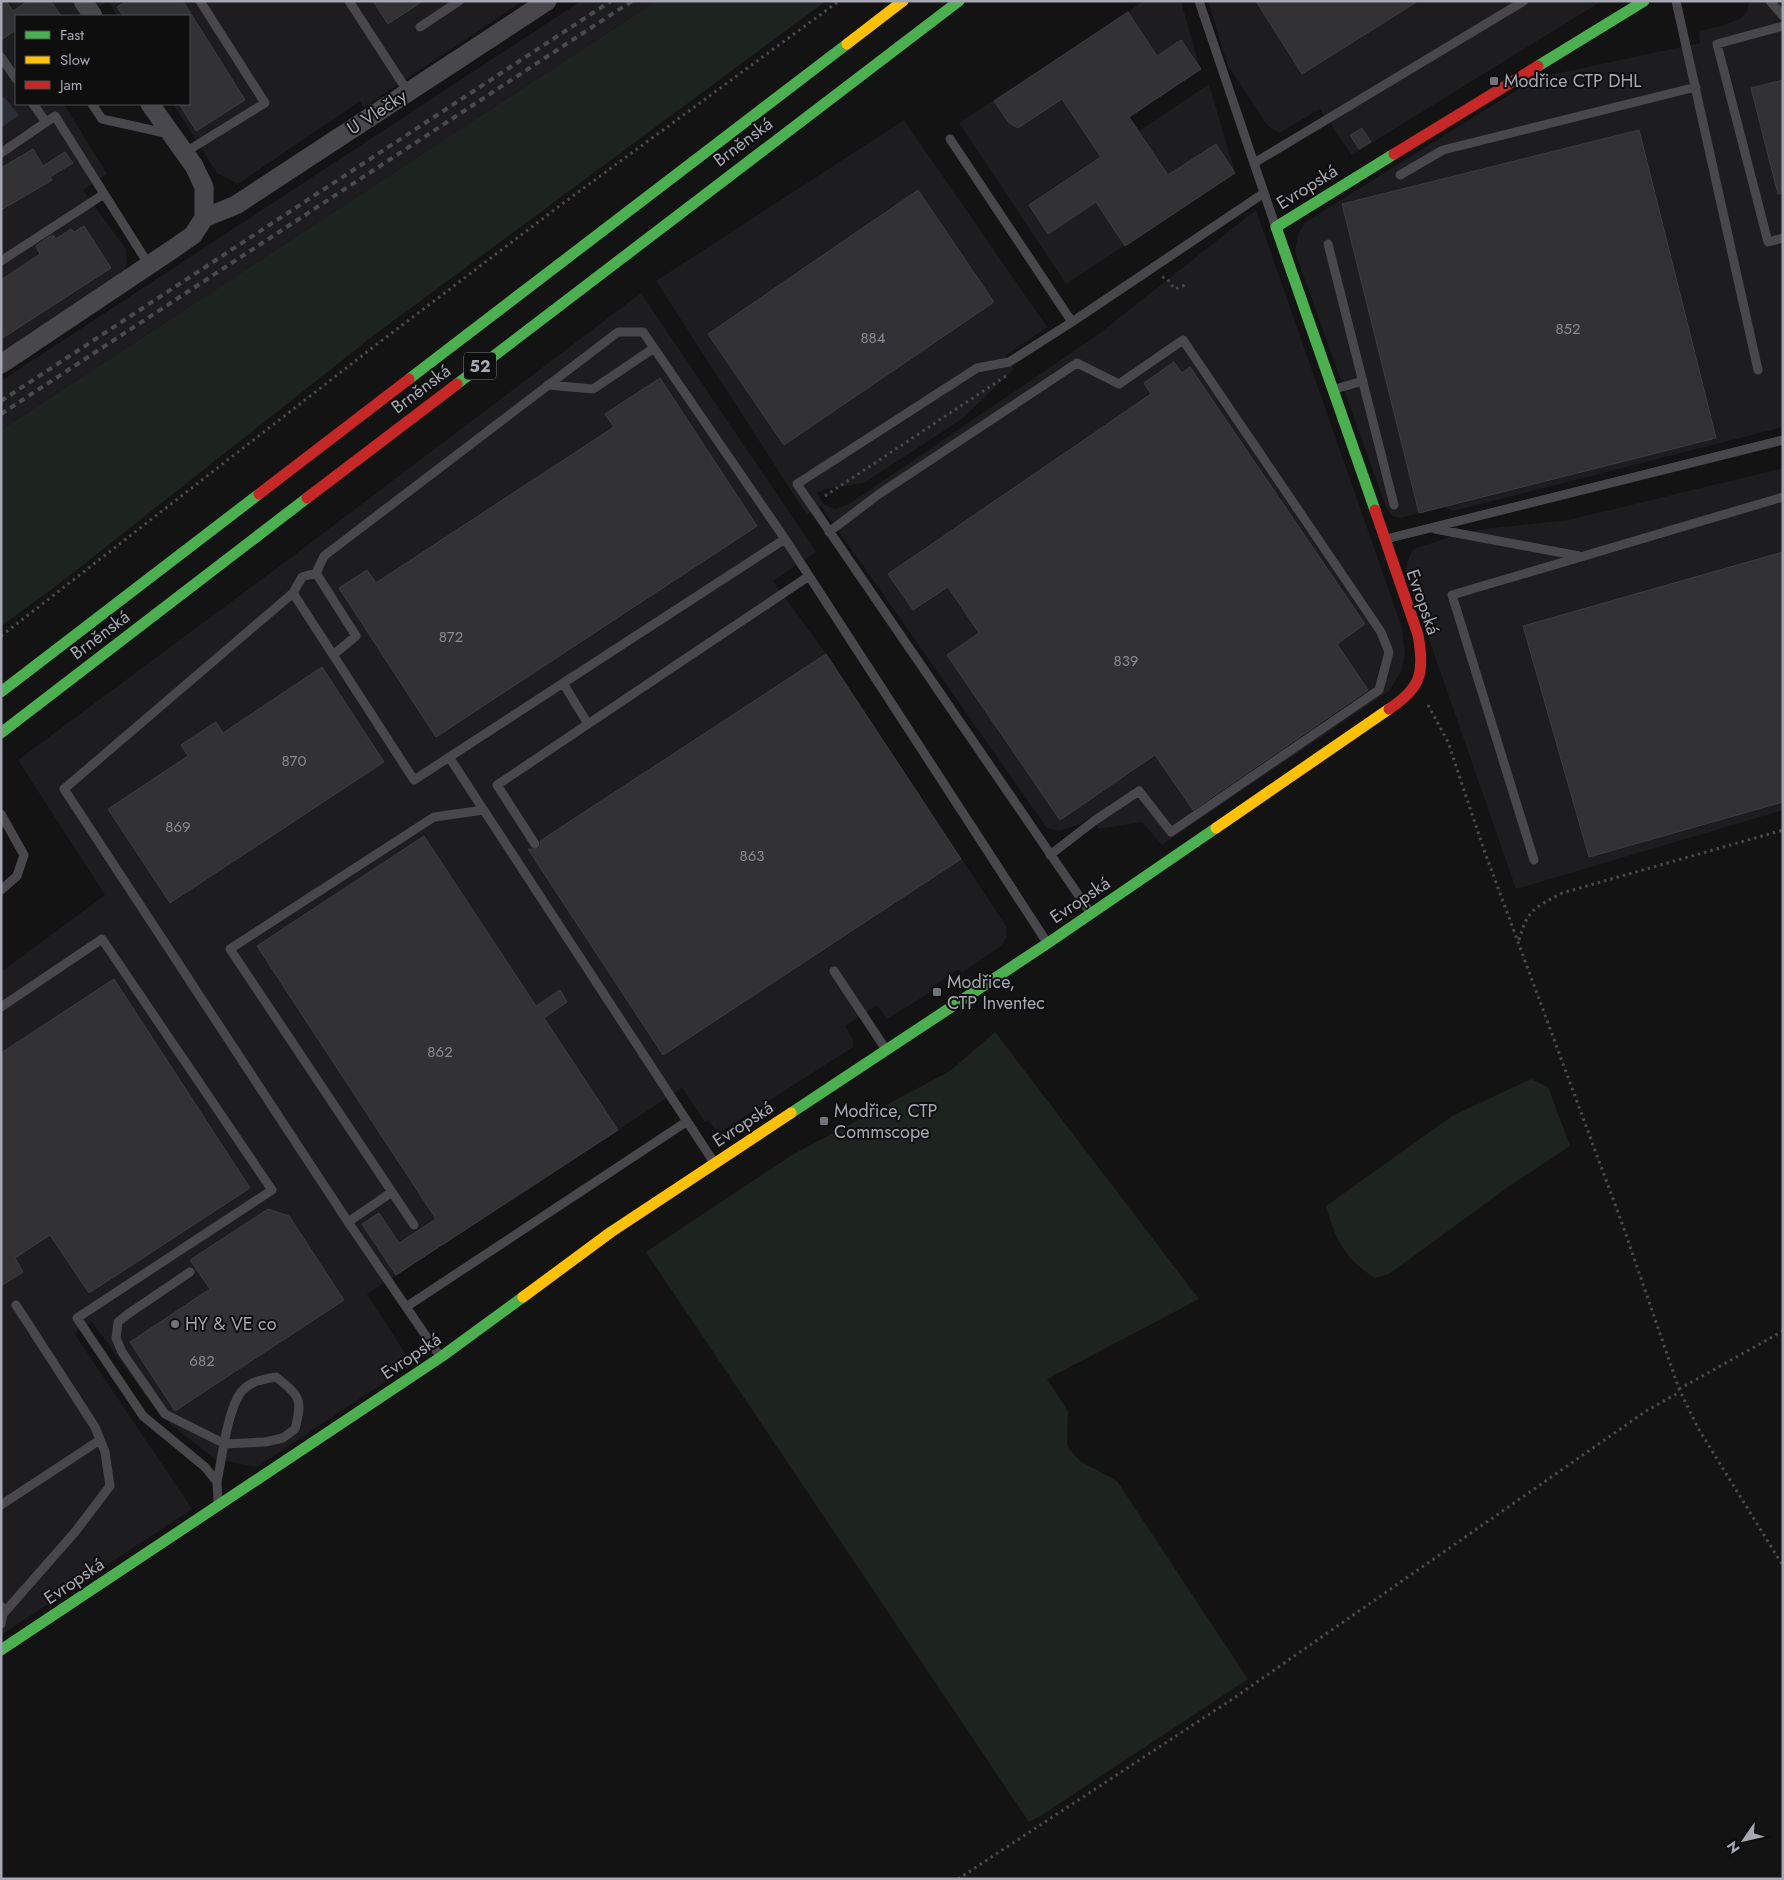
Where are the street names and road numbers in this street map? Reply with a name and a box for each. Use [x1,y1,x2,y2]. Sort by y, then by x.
street label: U Vlečky [342,83,412,141]
street label: Brněnská [708,111,778,173]
street label: Evropská [1271,158,1343,216]
road number: 52 [464,352,496,380]
street label: Brněnská [386,358,456,420]
street label: Evropská [1400,566,1446,638]
street label: Brněnská [65,604,135,666]
street label: Evropská [1045,870,1115,930]
street label: Evropská [708,1095,778,1153]
street label: Evropská [376,1326,446,1386]
street label: Evropská [39,1551,109,1611]

